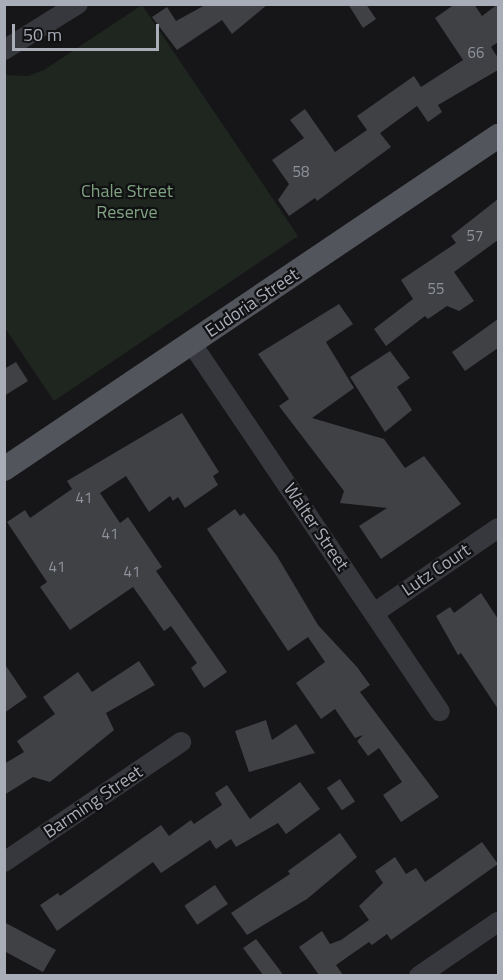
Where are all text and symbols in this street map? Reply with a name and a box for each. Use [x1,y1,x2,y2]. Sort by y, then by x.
scale bar [15,12,162,50]
text: 50 m [23,21,62,48]
house number: 66 [468,44,484,62]
house number: 58 [293,163,309,181]
park label: Chale Street Reserve [81,181,173,224]
house number: 57 [467,227,483,245]
street label: Eudoria Street [201,264,303,342]
house number: 55 [428,280,444,298]
street label: Walter Street [279,479,353,575]
house number: 41 [76,489,92,507]
house number: 41 [102,525,118,543]
street label: Lutz Court [398,539,474,601]
house number: 41 [49,558,65,576]
house number: 41 [124,563,140,581]
street label: Barming Street [39,761,147,843]

